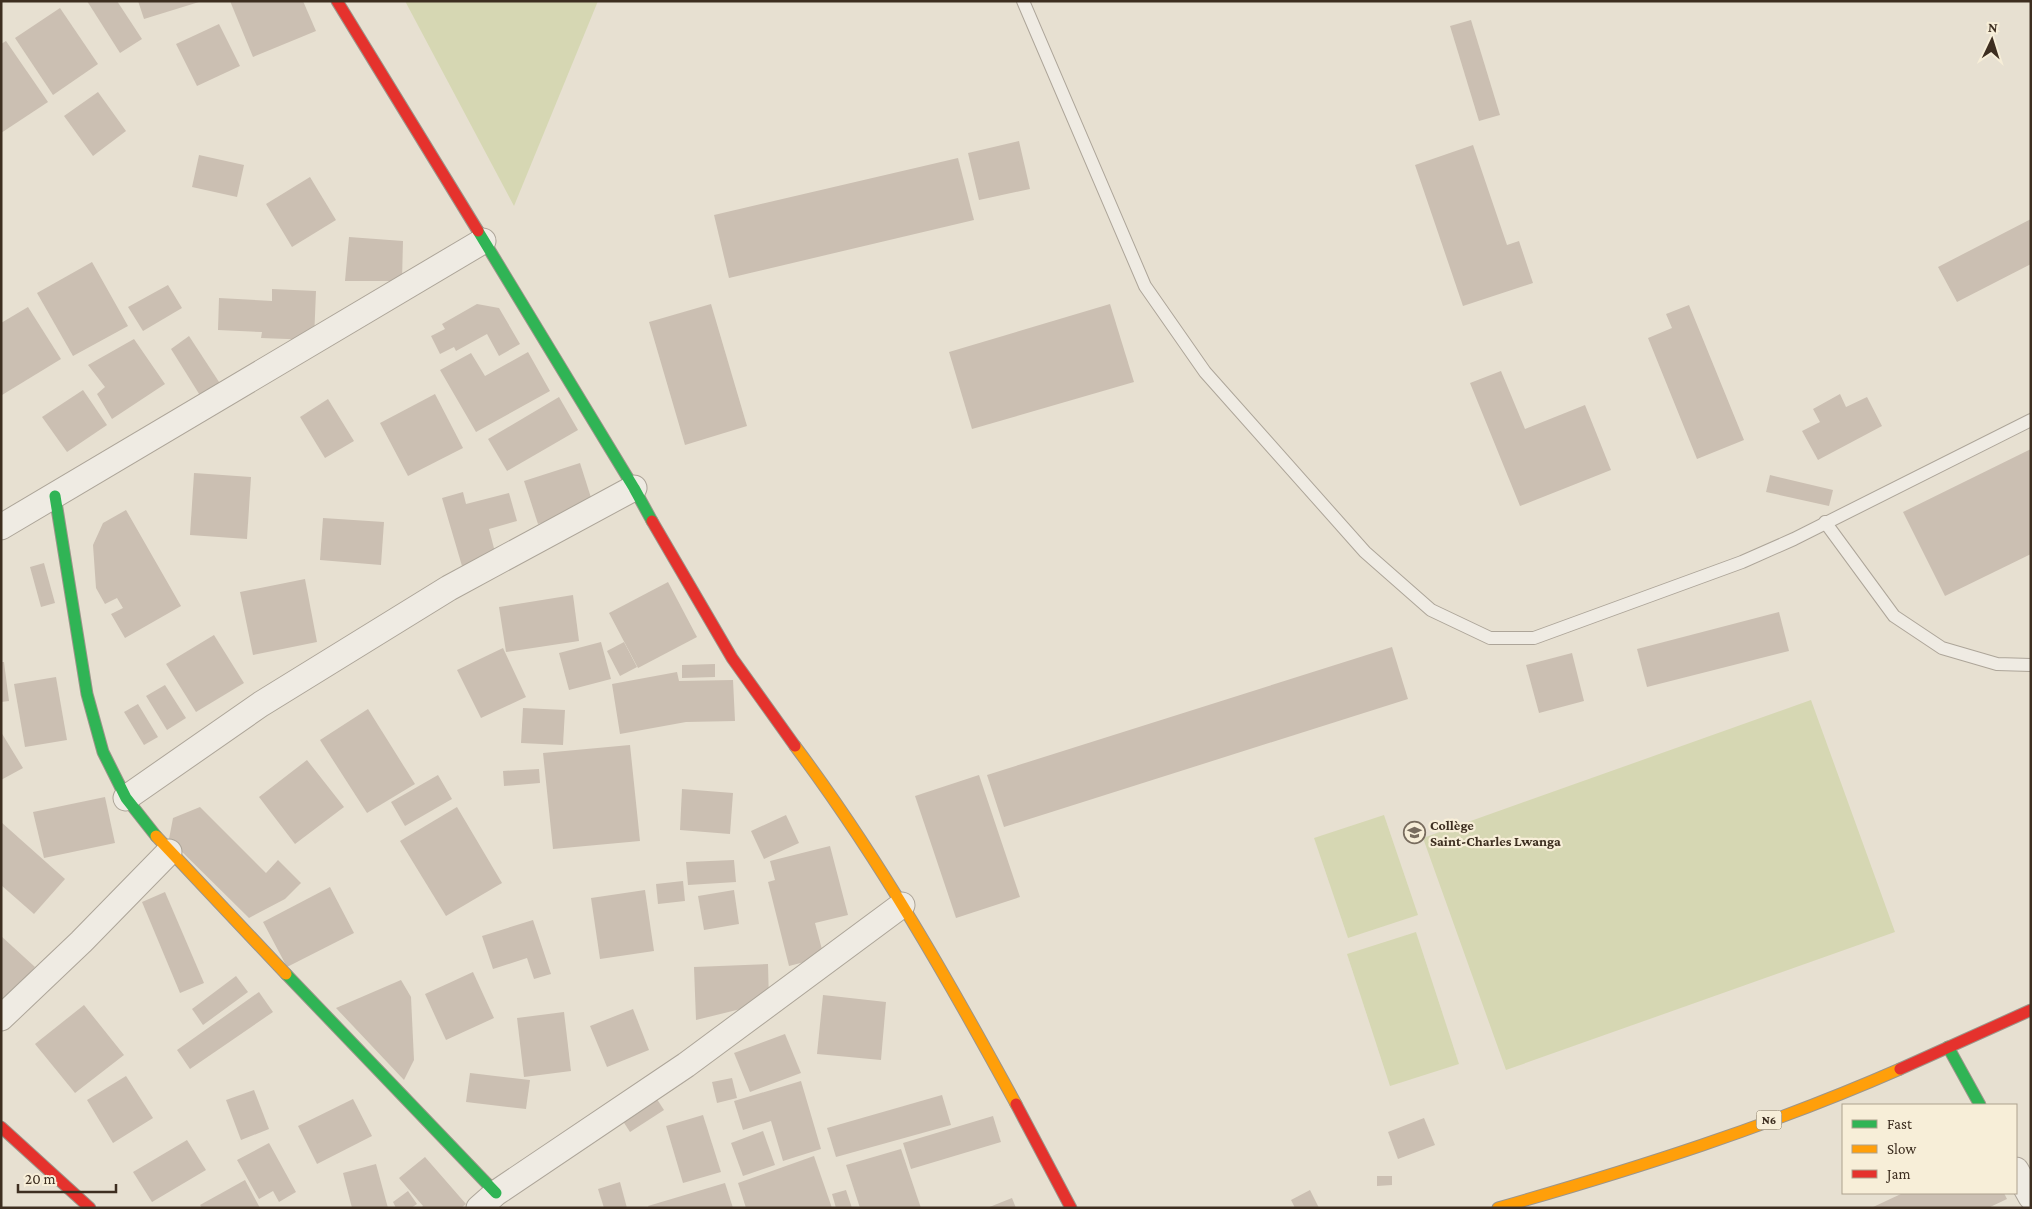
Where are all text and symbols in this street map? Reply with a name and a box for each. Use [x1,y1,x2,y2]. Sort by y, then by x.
north arrow [1967,15,2017,65]
text: N [1988,19,1999,35]
place label: Collège Saint-Charles Lwanga [1430,817,1561,849]
school or university icon: Collège Saint-Charles Lwanga [1402,821,1426,845]
legend [1842,1104,2017,1194]
road number: N6 [1756,1110,1782,1130]
text: Fast [1887,1116,1913,1132]
text: Slow [1887,1141,1917,1157]
scale bar [18,1162,115,1194]
text: Jam [1885,1166,1910,1183]
text: 20 m [25,1171,56,1187]

